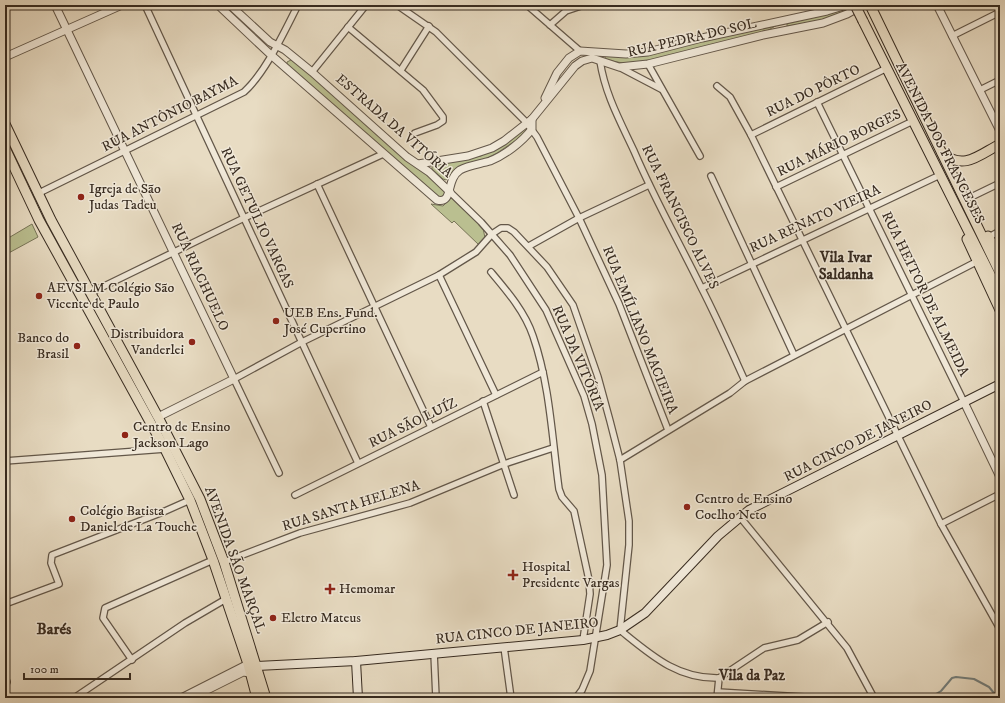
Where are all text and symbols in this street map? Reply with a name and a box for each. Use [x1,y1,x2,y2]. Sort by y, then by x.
street label: RUA PEDRA DO SOL [626,14,758,62]
street label: AVENIDA DOS FRANCESES [891,59,989,227]
street label: RUA DO PÔRTO [763,60,863,122]
street label: ESTRADA DA VITÓRIA [332,70,457,183]
street label: RUA ANTÔNIO BAYMA [99,71,242,156]
street label: RUA MÁRIO BORGES [774,105,904,181]
street label: RUA FRANCISCO ALVES [637,142,723,292]
street label: RUA GETULIO VARGAS [216,145,298,291]
place label: Igreja de São Judas Tadeu [87,180,161,214]
street label: RUA RENATO VIEIRA [747,180,884,257]
marker: Igreja de São Judas Tadeu [76,192,86,202]
street label: RUA HEITOR DE ALMEIDA [877,209,973,380]
street label: RUA RIACHUELO [167,220,233,334]
street label: RUA EMÍLIANO MACIEIRA [598,243,682,418]
district label: Vila Ivar Saldanha [819,248,874,284]
place label: AEVSLM Colégio São Vicente de Paulo [46,279,174,313]
marker: AEVSLM Colégio São Vicente de Paulo [34,291,44,301]
street label: RUA DA VITÓRIA [548,303,609,414]
place label: UEB Ens. Fund. José Cupertino [282,304,378,338]
marker: UEB Ens. Fund. José Cupertino [271,316,281,326]
place label: Distribuidora Vanderlei [110,325,184,359]
place label: Banco do Brasil [17,329,70,363]
marker: Distribuidora Vanderlei [187,337,197,347]
marker: Banco do Brasil [72,341,82,351]
street label: RUA SÃO LUÍZ [366,394,460,452]
street label: RUA CINCO DE JANEIRO [781,396,935,486]
place label: Centro de Ensino Jackson Lago [131,418,230,452]
marker: Centro de Ensino Jackson Lago [120,430,130,440]
street label: RUA SANTA HELENA [280,476,423,536]
street label: AVENIDA SÃO MARÇAL [200,484,270,636]
place label: Centro de Ensino Coelho Neto [695,490,792,524]
place label: Colégio Batista Daniel de La Touche [80,502,197,536]
marker: Centro de Ensino Coelho Neto [682,502,692,512]
marker: Colégio Batista Daniel de La Touche [67,514,77,524]
place label: Hospital Presidente Vargas [522,558,620,592]
marker: Hospital Presidente Vargas [507,569,519,581]
place label: Hemomar [339,580,396,598]
marker: Hemomar [324,583,336,595]
place label: Eletro Mateus [281,609,361,627]
marker: Eletro Mateus [268,613,278,623]
street label: RUA CINCO DE JANEIRO [435,613,600,649]
district label: Barés [37,619,72,639]
scale bar [24,655,130,681]
text: 100 m [30,662,59,677]
district label: Vila da Paz [718,666,785,685]

